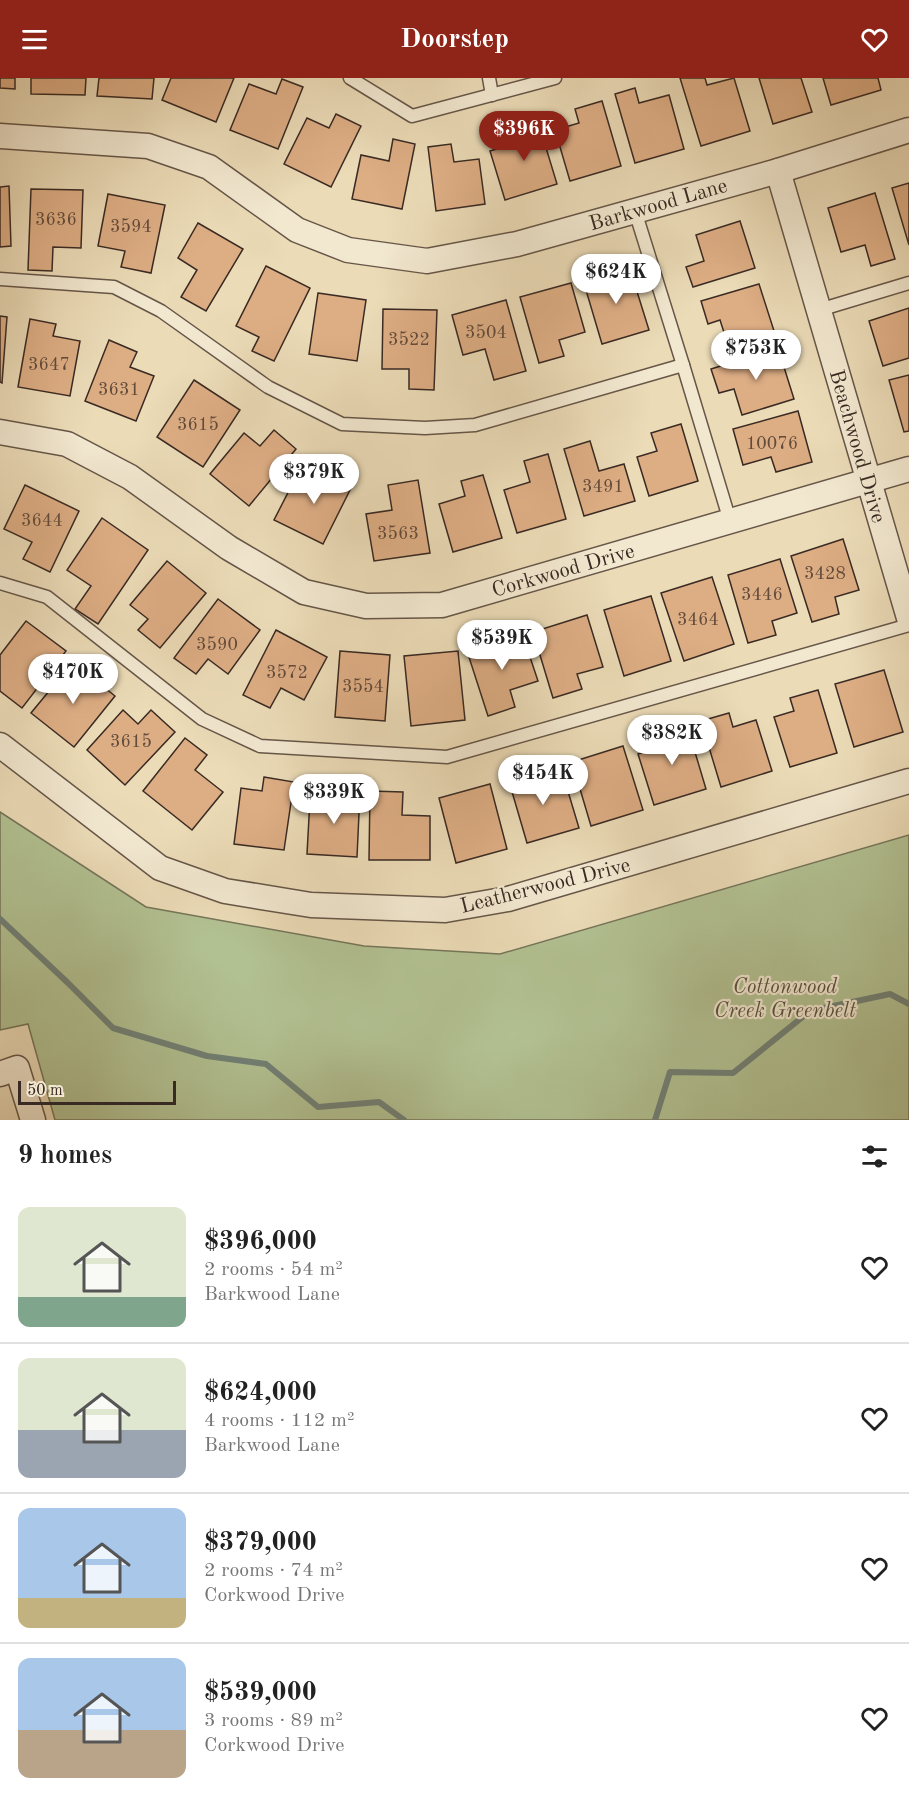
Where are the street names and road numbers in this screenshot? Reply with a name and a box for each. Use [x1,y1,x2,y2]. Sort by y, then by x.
street label: Barkwood Lane [587,176,730,235]
street label: Beachwood Drive [825,367,888,525]
street label: Corkwood Drive [490,541,637,602]
street label: Leatherwood Drive [458,855,633,918]

